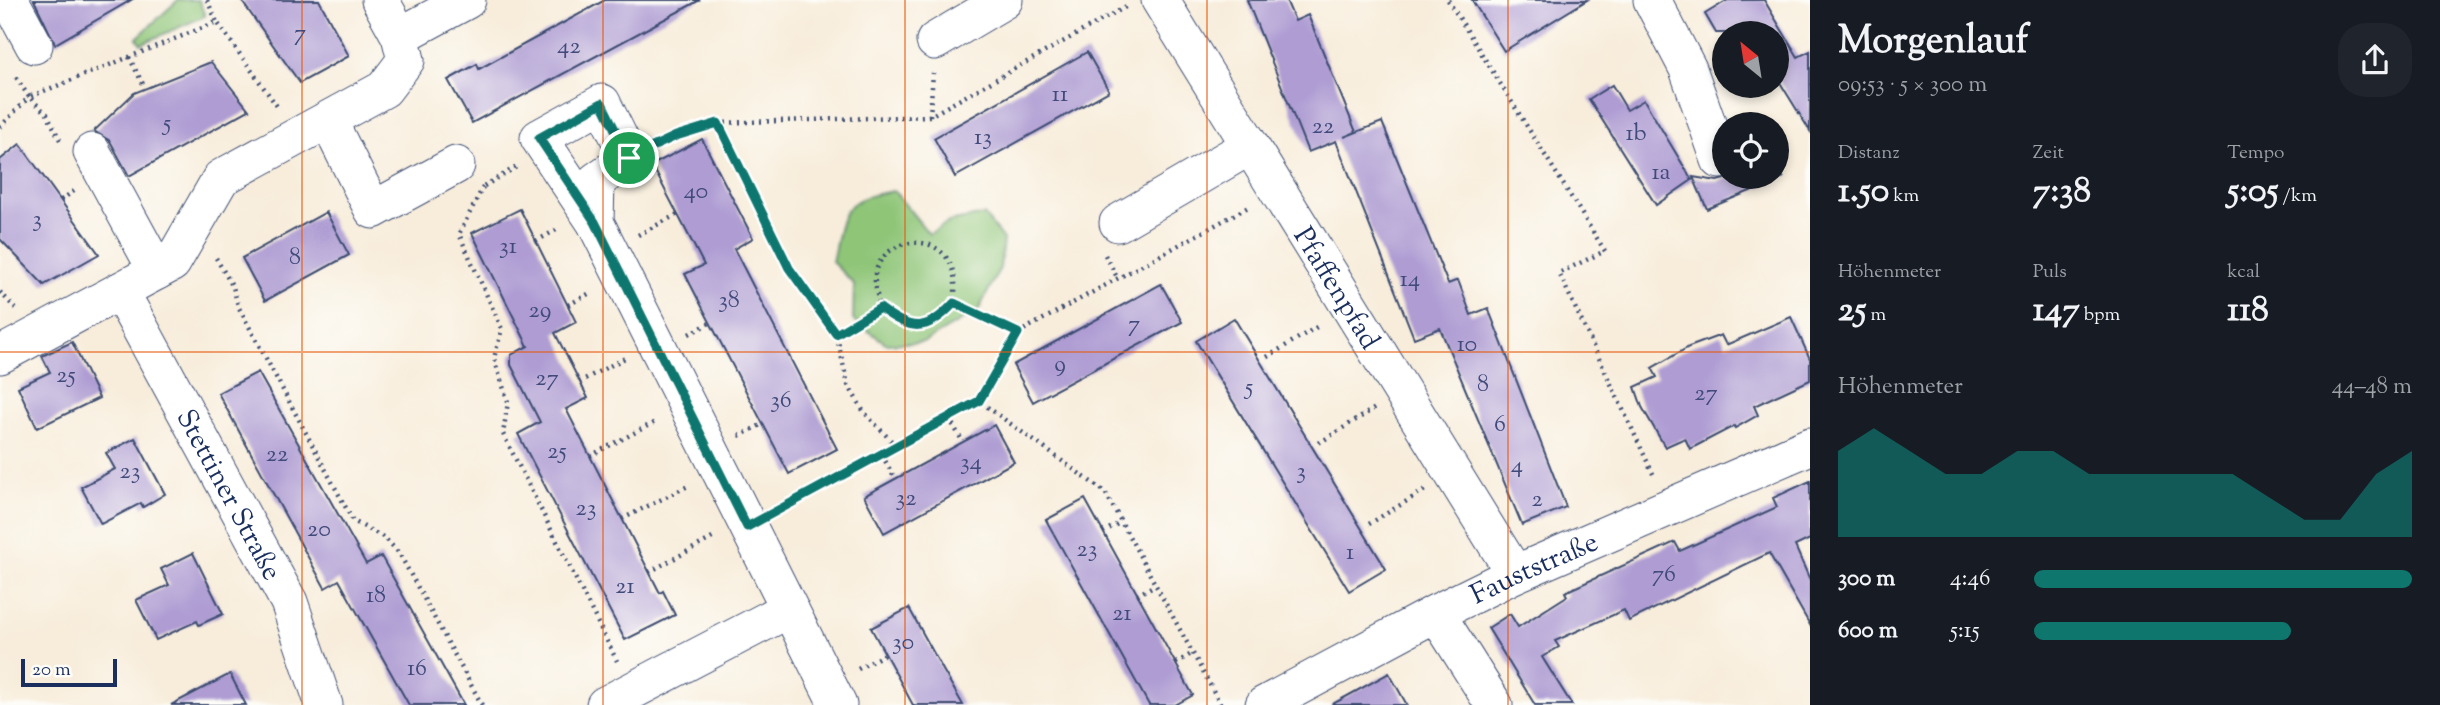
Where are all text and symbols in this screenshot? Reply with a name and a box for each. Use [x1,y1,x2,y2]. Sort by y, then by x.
text: Morgenlauf [1838,16,2029,70]
house number: 7 [294,17,306,51]
north arrow [1712,21,1788,98]
map controls [1712,21,1789,189]
button: share [2338,23,2412,97]
house number: 42 [557,30,581,64]
text: 09:53 · 5 × 300 m [1838,69,1987,102]
house number: 11 [1052,78,1068,112]
house number: 5 [161,107,171,141]
house number: 22 [1312,110,1334,144]
button: locate [1712,112,1789,189]
house number: 1b [1625,117,1647,151]
house number: 13 [974,121,992,155]
pin [599,128,659,188]
icon: arrive [610,139,648,177]
text: Distanz [1838,140,1900,167]
text: Zeit [2033,140,2064,167]
text: Tempo [2227,140,2284,167]
house number: 1a [1651,156,1671,190]
text: 1.50 [1838,167,1889,218]
text: 7:38 [2033,167,2091,218]
text: 5:05 [2227,167,2279,218]
house number: 40 [684,175,708,209]
text: km [1889,183,1919,210]
text: /km [2279,183,2317,210]
house number: 3 [32,203,42,237]
street label: Pfaffenpfad [1282,220,1388,358]
house number: 31 [499,230,517,264]
house number: 8 [289,241,301,275]
text: Höhenmeter [1838,259,1941,286]
text: Puls [2033,259,2067,286]
text: kcal [2227,259,2260,286]
house number: 14 [1400,263,1420,297]
house number: 38 [718,284,740,318]
text: 25 [1838,286,1866,337]
text: 147 [2033,286,2080,337]
text: 118 [2227,286,2269,337]
house number: 29 [529,294,551,328]
text: m [1866,302,1886,329]
text: bpm [2080,302,2120,329]
house number: 7 [1128,308,1140,342]
house number: 10 [1457,328,1477,362]
house number: 9 [1054,348,1066,382]
house number: 25 [56,359,76,393]
house number: 27 [535,362,559,396]
house number: 8 [1477,368,1489,402]
house number: 5 [1243,371,1253,405]
text: Höhenmeter [1838,371,1963,404]
text: 44–48 m [2332,371,2412,404]
house number: 27 [1694,377,1718,411]
house number: 36 [770,384,792,418]
street label: Stettiner Straße [165,403,291,588]
house number: 6 [1494,408,1506,442]
house number: 25 [547,435,567,469]
house number: 22 [266,438,288,472]
house number: 34 [960,446,982,480]
house number: 4 [1511,449,1523,483]
house number: 23 [120,455,140,489]
house number: 3 [1296,455,1306,489]
house number: 32 [896,482,916,516]
house number: 2 [1531,483,1543,517]
house number: 23 [576,492,596,526]
house number: 20 [307,513,331,547]
street label: Fauststraße [1464,523,1605,616]
house number: 23 [1077,533,1097,567]
house number: 1 [1346,536,1354,570]
house number: 76 [1652,558,1676,592]
text: 300 m [1838,563,1895,596]
text: 4:46 [1950,563,1990,596]
house number: 21 [615,570,635,604]
house number: 18 [366,579,386,613]
house number: 21 [1112,597,1132,631]
text: 600 m [1838,615,1898,648]
text: 5:15 [1950,615,1980,648]
house number: 30 [892,626,914,660]
house number: 16 [407,652,427,686]
scale bar [21,656,117,688]
text: 20 m [32,657,71,684]

